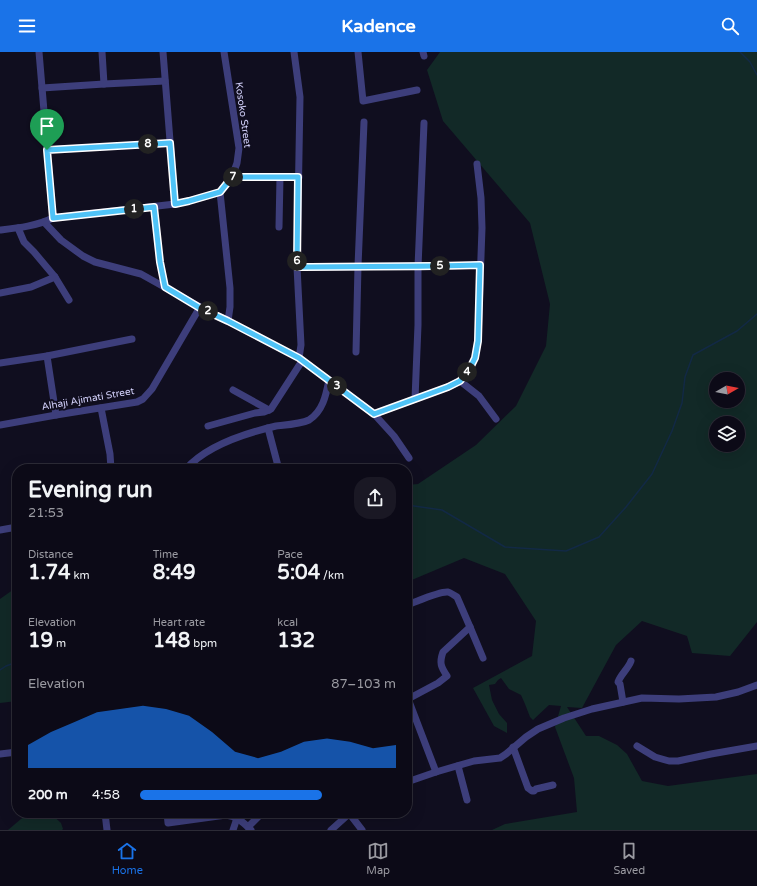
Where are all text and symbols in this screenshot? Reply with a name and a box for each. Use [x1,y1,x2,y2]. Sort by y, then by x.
icon: menu [16,15,38,37]
text: Kadence [341,15,416,37]
icon: search [719,15,741,37]
street label: Kosoko Street [232,81,254,149]
pin [30,109,64,150]
icon: arrive [36,115,58,137]
pin: 8 [138,134,158,154]
text: 8 [145,137,151,150]
pin: 7 [223,167,243,187]
text: 7 [230,170,236,183]
pin: 1 [124,199,144,219]
text: 1 [131,202,137,215]
pin: 6 [287,251,307,271]
text: 6 [294,254,300,267]
pin: 5 [430,256,450,276]
text: 5 [437,259,443,272]
pin: 2 [198,301,218,321]
text: 2 [205,304,211,317]
pin: 4 [457,362,477,382]
text: 4 [464,365,470,378]
north arrow [709,372,745,408]
map controls [709,372,745,452]
pin: 3 [327,376,347,396]
text: 3 [334,379,340,392]
street label: Alhaji Ajimati Street [41,385,135,413]
button: layers [709,416,745,452]
text: Evening run [28,477,153,503]
button: share [354,477,396,519]
text: 21:53 [28,505,64,521]
text: Distance [28,548,73,561]
text: Time [153,548,178,561]
text: Pace [277,548,303,561]
text: 1.74 [28,561,71,585]
text: 8:49 [153,561,196,585]
text: 5:04 [277,561,320,585]
text: km [71,569,90,582]
text: /km [320,569,344,582]
text: Elevation [28,616,76,629]
text: Heart rate [153,616,205,629]
text: kcal [277,616,298,629]
text: 19 [28,629,53,653]
text: 148 [153,629,190,653]
text: 132 [277,629,315,653]
text: m [53,637,66,650]
text: bpm [190,637,217,650]
text: Elevation [28,676,85,692]
text: 87–103 m [331,676,396,692]
text: 200 m [28,787,68,803]
text: 4:58 [92,787,120,803]
tab: Home [112,840,143,877]
tab: Map [366,840,390,877]
tab: Saved [613,840,645,877]

